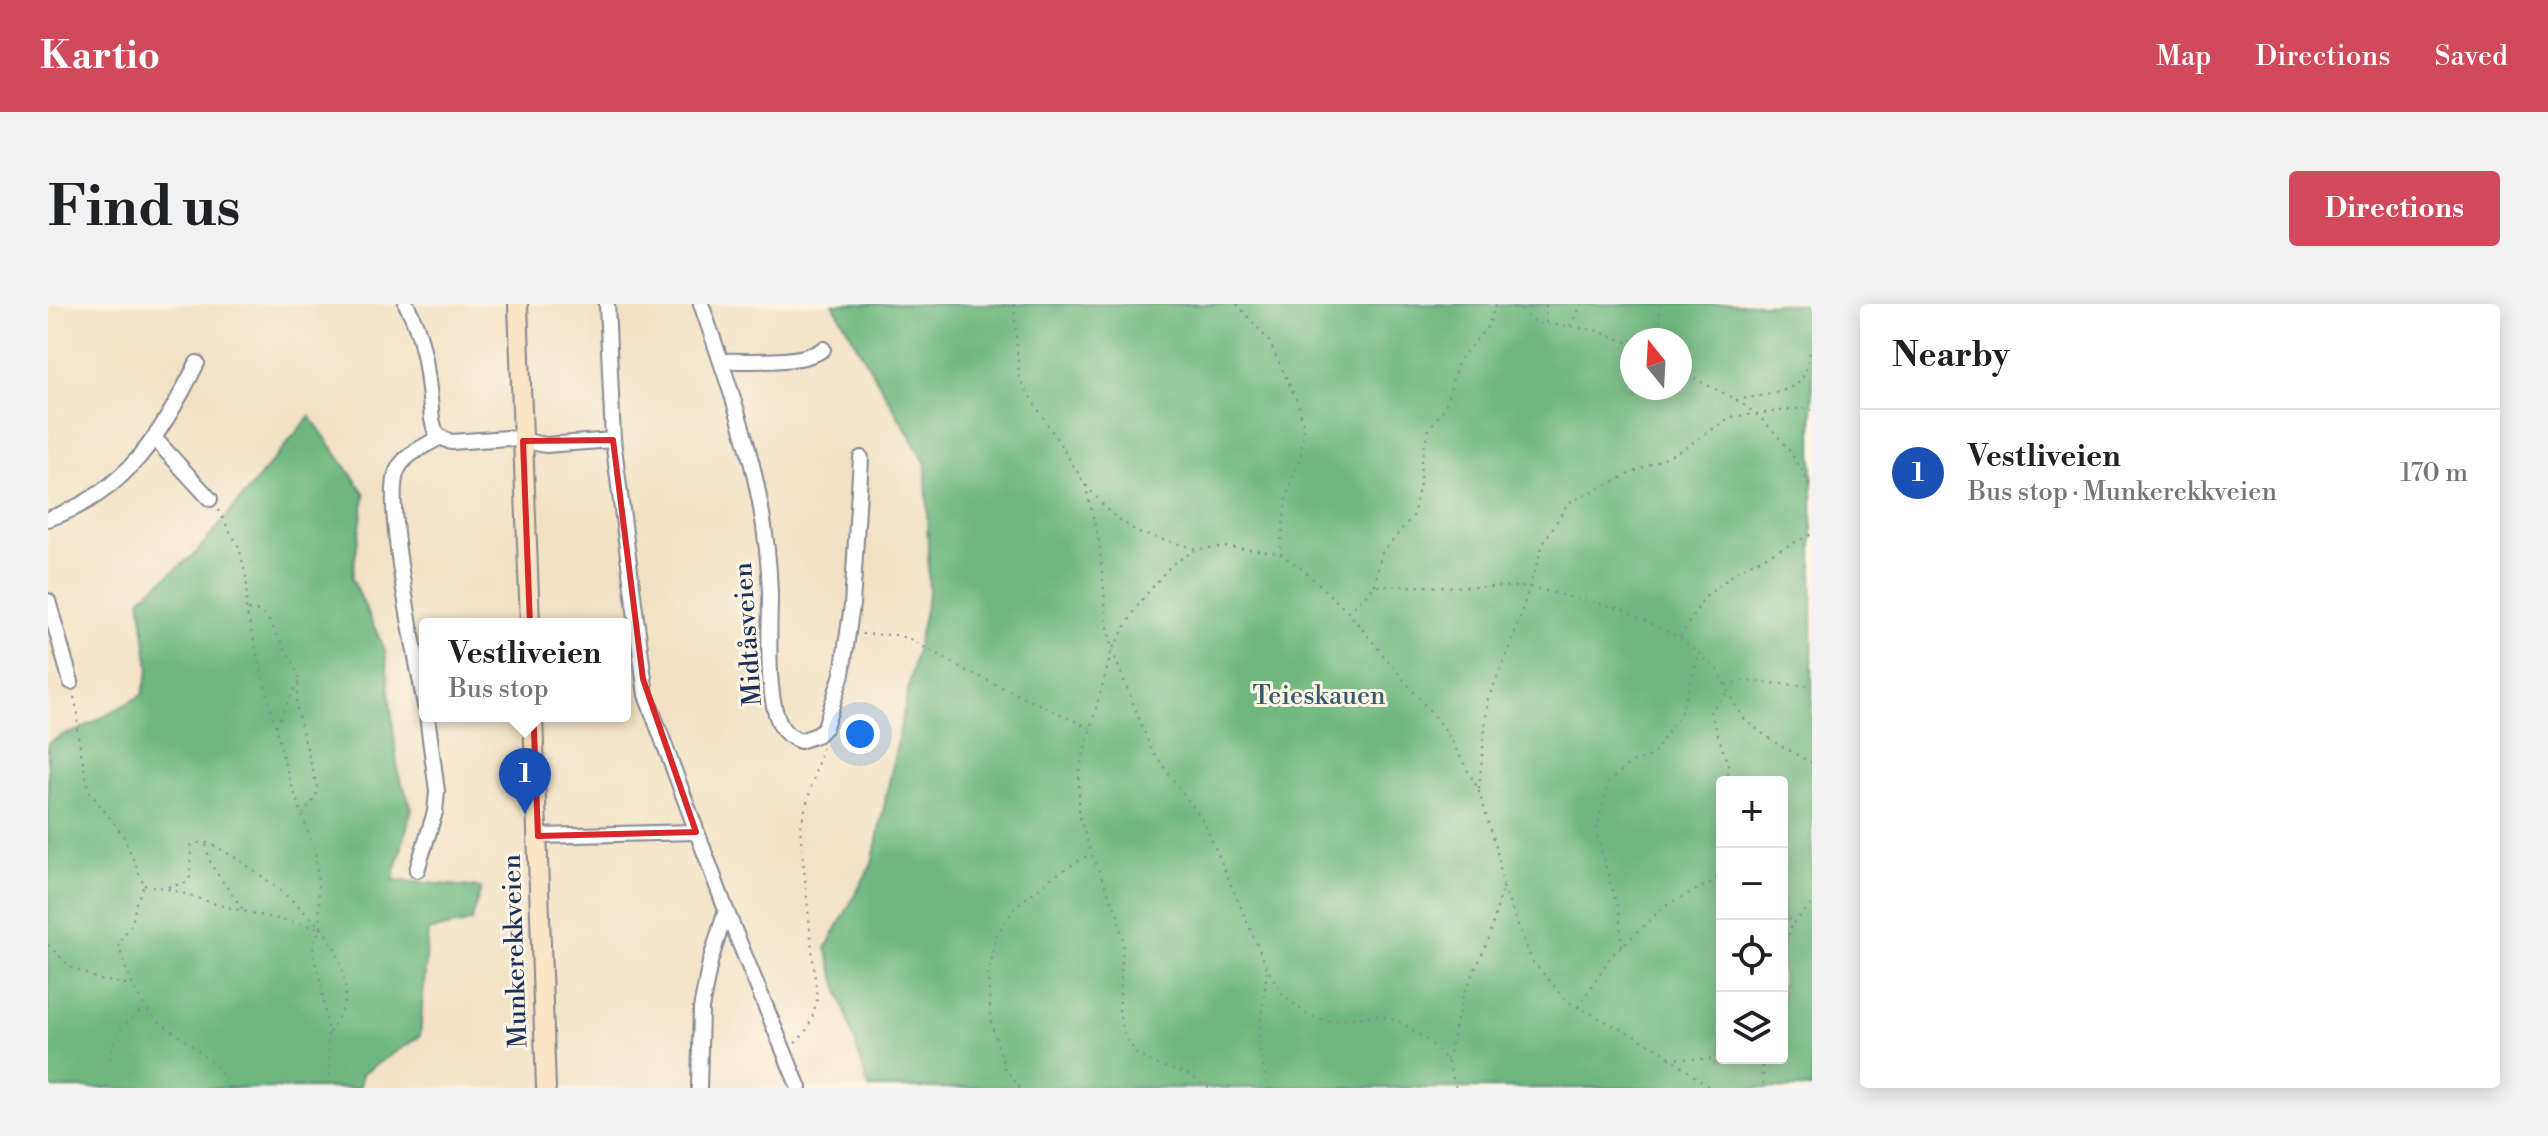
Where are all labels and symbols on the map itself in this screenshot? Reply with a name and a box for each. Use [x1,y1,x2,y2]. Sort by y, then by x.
north arrow [1620,328,1692,400]
street label: Midtåsveien [727,561,769,707]
park label: Teieskauen [1252,680,1386,712]
your location [840,714,880,754]
pin: 1 [499,748,551,814]
street label: Munkerekkveien [496,854,534,1048]

